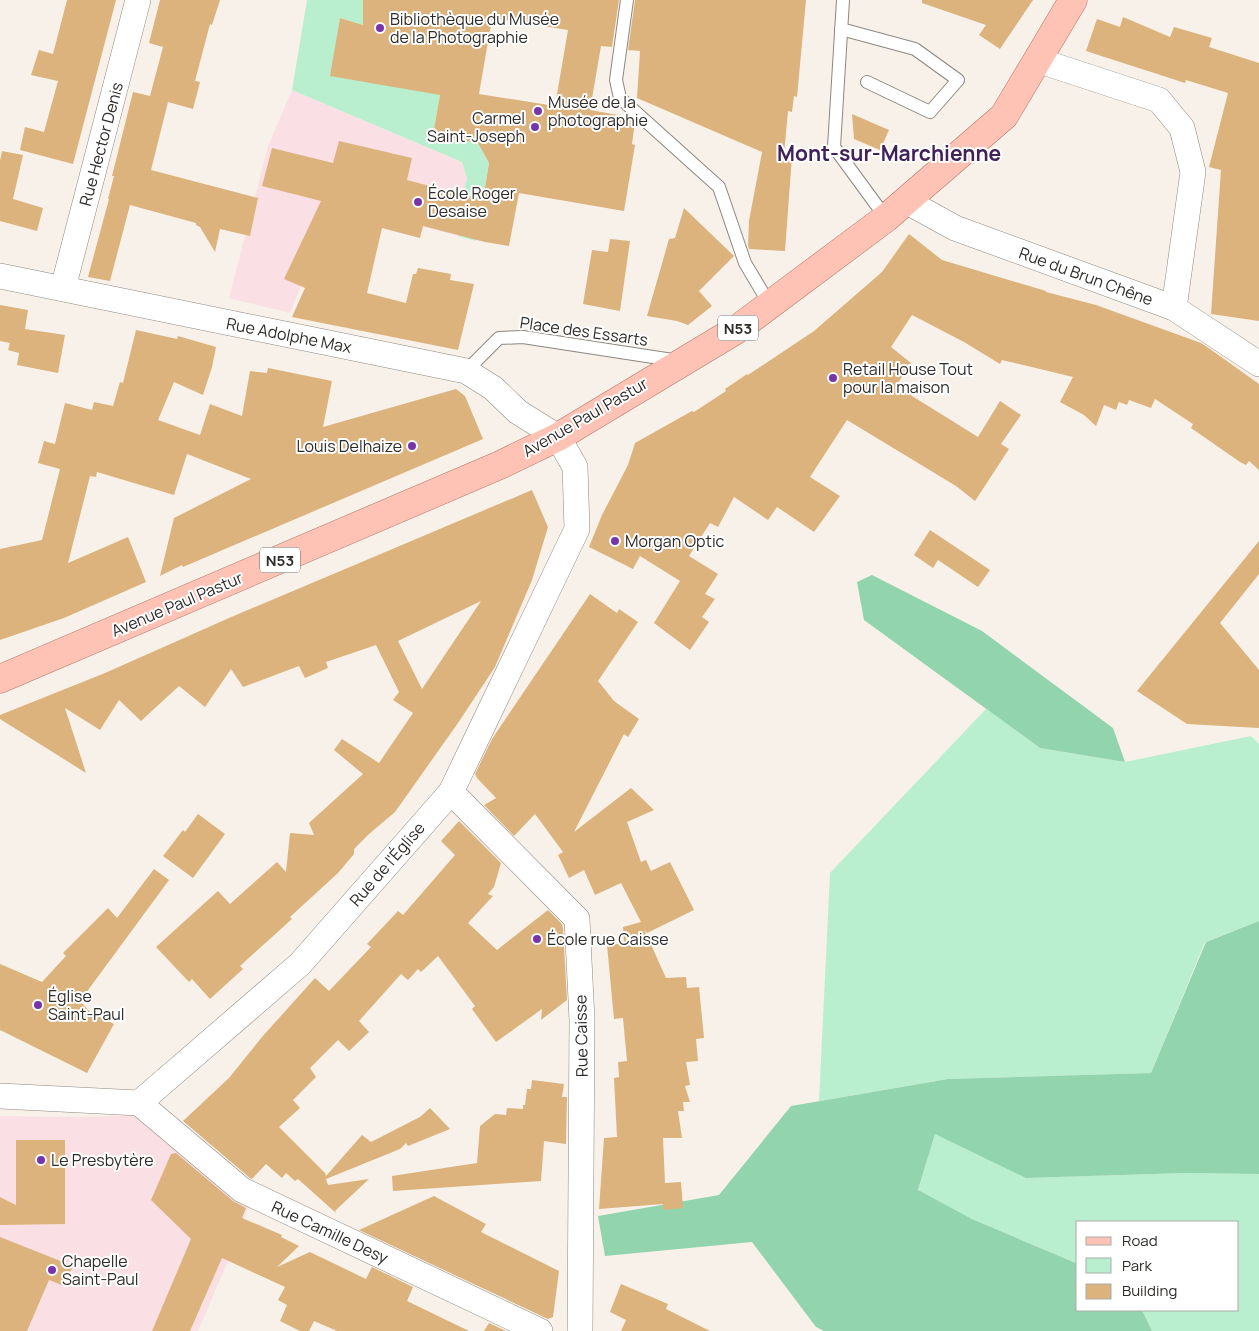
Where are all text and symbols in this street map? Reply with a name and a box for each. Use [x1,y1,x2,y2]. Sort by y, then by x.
place label: Bibliothèque du Musée de la Photographie [390,8,559,48]
marker: Bibliothèque du Musée de la Photographie [374,22,386,34]
street label: Rue Hector Denis [74,80,128,208]
place label: Musée de la photographie [548,91,648,131]
marker: Musée de la photographie [532,105,544,117]
place label: Carmel Saint-Joseph [427,107,525,147]
marker: Carmel Saint-Joseph [529,121,541,133]
district label: Mont-sur-Marchienne [777,139,1001,167]
place label: École Roger Desaise [428,182,516,222]
marker: École Roger Desaise [412,196,424,208]
street label: Rue du Brun Chêne [1016,242,1156,310]
street label: Place des Essarts [518,311,650,351]
street label: Rue Adolphe Max [224,312,354,358]
road number: N53 [718,316,758,340]
place label: Retail House Tout pour la maison [843,358,973,398]
street label: Avenue Paul Pastur [519,372,652,462]
marker: Retail House Tout pour la maison [827,372,839,384]
place label: Louis Delhaize [296,435,402,457]
marker: Louis Delhaize [406,440,418,452]
place label: Morgan Optic [625,530,725,552]
marker: Morgan Optic [609,535,621,547]
road number: N53 [260,548,300,572]
street label: Avenue Paul Pastur [108,566,246,642]
street label: Rue de l'Église [344,817,430,911]
place label: École rue Caisse [547,928,669,950]
marker: École rue Caisse [531,933,543,945]
place label: Église Saint-Paul [48,985,125,1025]
street label: Rue Caisse [569,995,593,1077]
marker: Église Saint-Paul [32,999,44,1011]
place label: Le Presbytère [51,1149,154,1171]
marker: Le Presbytère [35,1154,47,1166]
street label: Rue Camille Desy [268,1195,392,1269]
legend [1076,1221,1239,1311]
text: Road [1122,1230,1158,1251]
place label: Chapelle Saint-Paul [62,1250,139,1290]
text: Park [1122,1255,1152,1276]
marker: Chapelle Saint-Paul [46,1264,58,1276]
text: Building [1122,1280,1177,1301]

